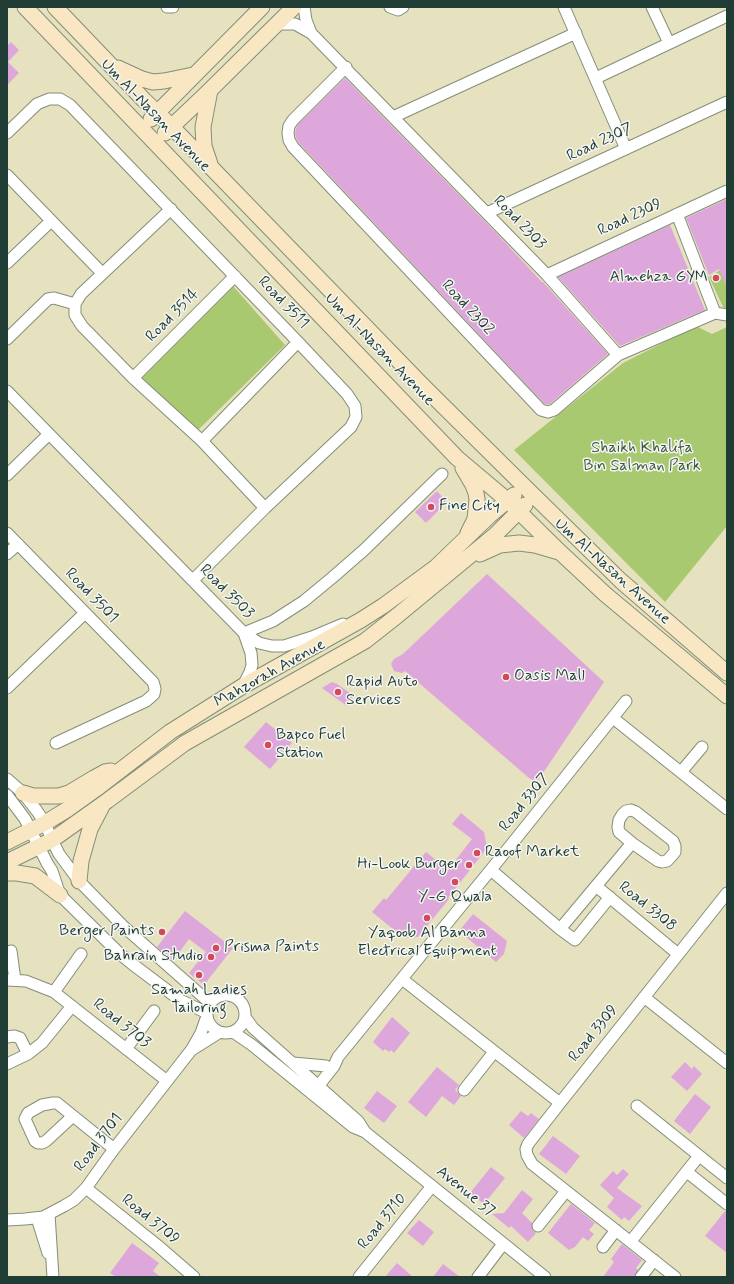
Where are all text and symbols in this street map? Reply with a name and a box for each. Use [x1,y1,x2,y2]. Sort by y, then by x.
street label: Um Al-Nasan Avenue [96,55,214,177]
street label: Road 2307 [564,119,636,167]
street label: Road 2303 [489,192,549,254]
street label: Road 2309 [595,195,665,241]
place label: Almehza GYM [610,268,708,288]
street label: Road 3511 [253,273,313,333]
marker: Almehza GYM [711,273,721,283]
street label: Road 2302 [437,276,497,340]
street label: Road 3514 [142,285,204,347]
street label: Um Al-Nasan Avenue [320,289,438,411]
park label: Shaikh Khalifa Bin Salman Park [583,439,701,477]
place label: Fine City [439,497,500,517]
marker: Fine City [426,502,436,512]
street label: Um Al-Nasan Avenue [550,515,674,629]
street label: Road 3503 [195,561,257,623]
street label: Road 3501 [60,565,122,627]
street label: Mahzorah Avenue [211,636,329,712]
place label: Oasis Mall [514,667,585,687]
marker: Oasis Mall [501,672,511,682]
place label: Rapid Auto Services [346,673,418,711]
marker: Rapid Auto Services [333,687,343,697]
place label: Bapco Fuel Station [276,726,345,764]
marker: Bapco Fuel Station [263,740,273,750]
street label: Road 3307 [496,770,554,836]
place label: Raoof Market [485,843,579,863]
marker: Raoof Market [472,848,482,858]
place label: Hi-Look Burger [357,855,461,875]
marker: Hi-Look Burger [464,860,474,870]
marker: Y-G Qwala [450,877,460,887]
street label: Road 3308 [614,878,680,936]
place label: Y-G Qwala [418,888,492,908]
marker: Yaqoob Al Banna Electrical Equipment [422,913,432,923]
place label: Berger Paints [59,922,154,942]
place label: Yaqoob Al Banna Electrical Equipment [357,924,497,962]
marker: Berger Paints [157,927,167,937]
place label: Prisma Paints [224,938,319,958]
marker: Prisma Paints [211,943,221,953]
place label: Bahrain Studio [104,947,203,967]
marker: Bahrain Studio [206,952,216,962]
marker: Samah Ladies Tailoring [194,970,204,980]
place label: Samah Ladies Tailoring [151,981,247,1019]
street label: Road 3703 [88,995,154,1053]
street label: Road 3309 [565,1002,623,1066]
street label: Road 3701 [71,1110,127,1176]
street label: Avenue 37 [432,1163,498,1221]
street label: Road 3710 [355,1190,411,1254]
street label: Road 3709 [117,1191,183,1249]

